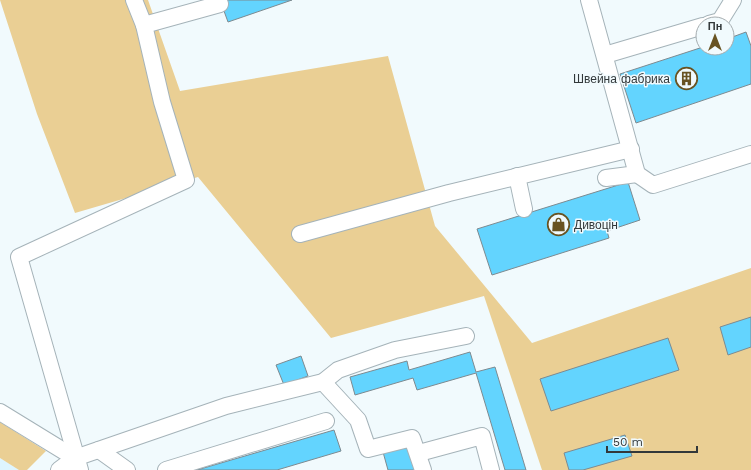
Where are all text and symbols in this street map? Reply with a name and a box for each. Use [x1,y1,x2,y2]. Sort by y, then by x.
north arrow [695,16,735,56]
text: Пн [708,20,722,33]
building icon: Швейна фабрика [673,66,699,92]
place label: Швейна фабрика [573,72,670,86]
shop icon: Дивоцін [546,212,572,238]
place label: Дивоцін [574,218,618,232]
scale bar [607,428,697,454]
text: 50 m [613,435,643,449]

